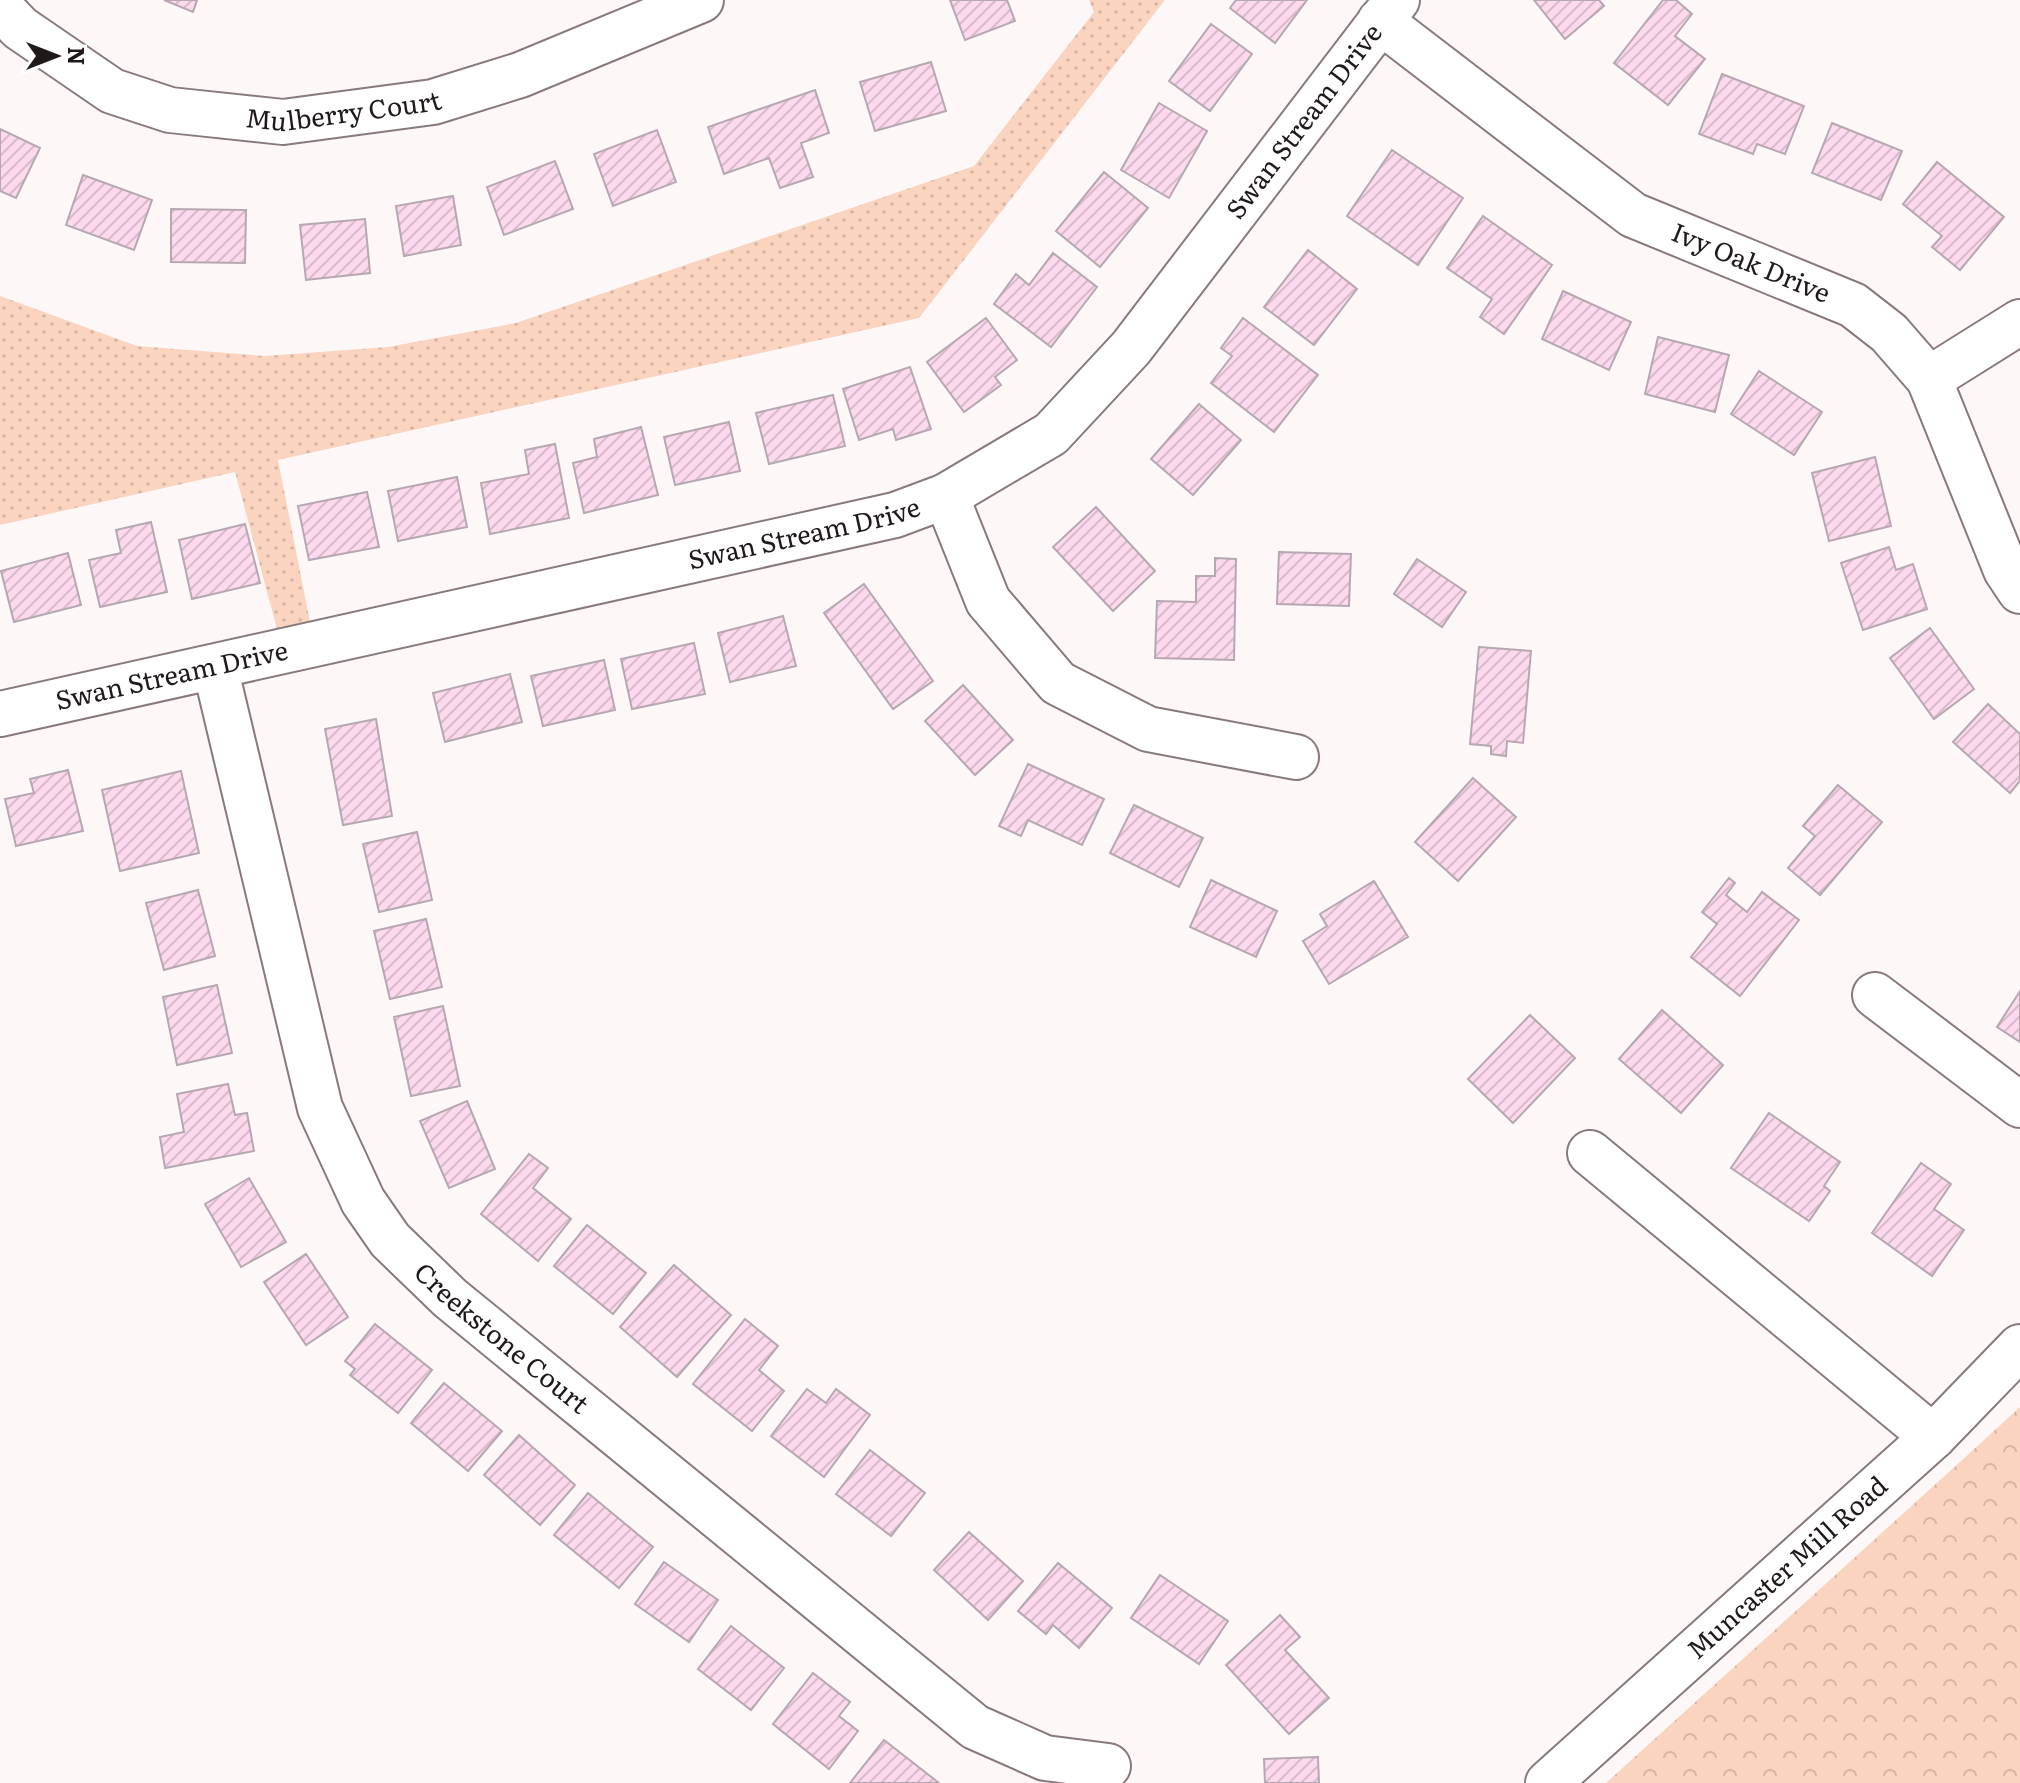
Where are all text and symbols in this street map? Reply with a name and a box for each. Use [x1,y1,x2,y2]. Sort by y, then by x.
street label: Swan Stream Drive [1215,14,1390,226]
north arrow [16,16,96,96]
text: N [61,47,94,65]
street label: Mulberry Court [244,79,446,139]
street label: Ivy Oak Drive [1666,211,1837,311]
street label: Swan Stream Drive [684,485,925,577]
street label: Swan Stream Drive [51,629,291,718]
street label: Creekstone Court [407,1252,599,1422]
street label: Muncaster Mill Road [1677,1465,1895,1667]

